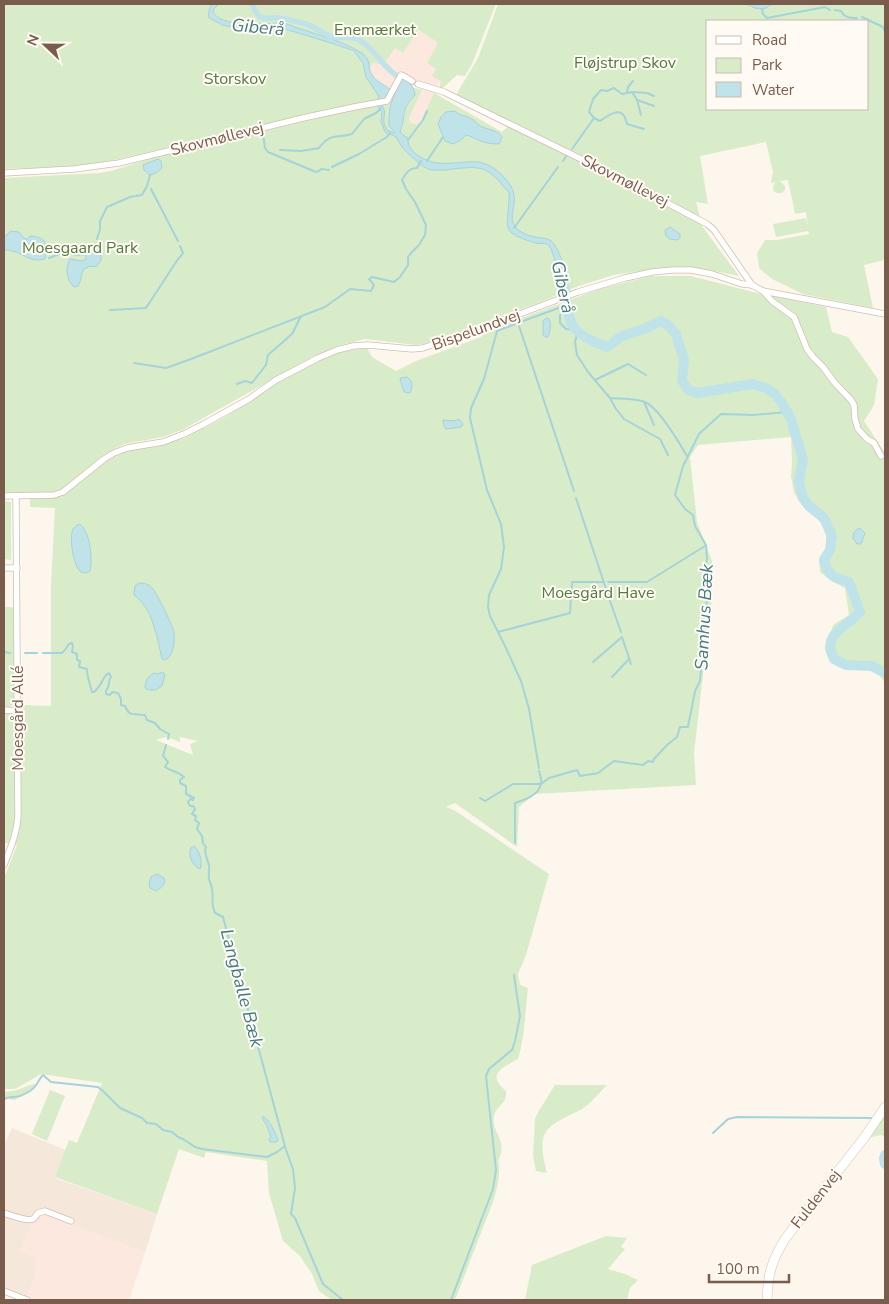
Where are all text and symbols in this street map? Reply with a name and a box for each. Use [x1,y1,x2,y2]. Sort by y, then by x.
water label: Giberå [230,13,286,41]
park label: Enemærket [334,19,416,41]
north arrow [20,20,70,70]
legend [706,20,869,110]
text: Road [752,30,787,50]
text: N [23,32,44,49]
park label: Fløjstrup Skov [574,52,677,74]
text: Park [752,55,782,75]
park label: Storskov [204,68,267,90]
text: Water [752,80,795,100]
street label: Skovmøllevej [168,117,266,161]
street label: Skovmøllevej [577,150,673,212]
park label: Moesgaard Park [22,237,139,259]
water label: Giberå [546,258,580,316]
street label: Bispelundvej [429,304,523,356]
water label: Samhus Bæk [689,562,719,671]
park label: Moesgård Have [542,582,654,604]
street label: Moesgård Allé [7,665,29,771]
water label: Langballe Bæk [215,926,270,1051]
street label: Fuldenvej [786,1165,846,1233]
scale bar [709,1252,789,1284]
text: 100 m [716,1259,760,1279]

